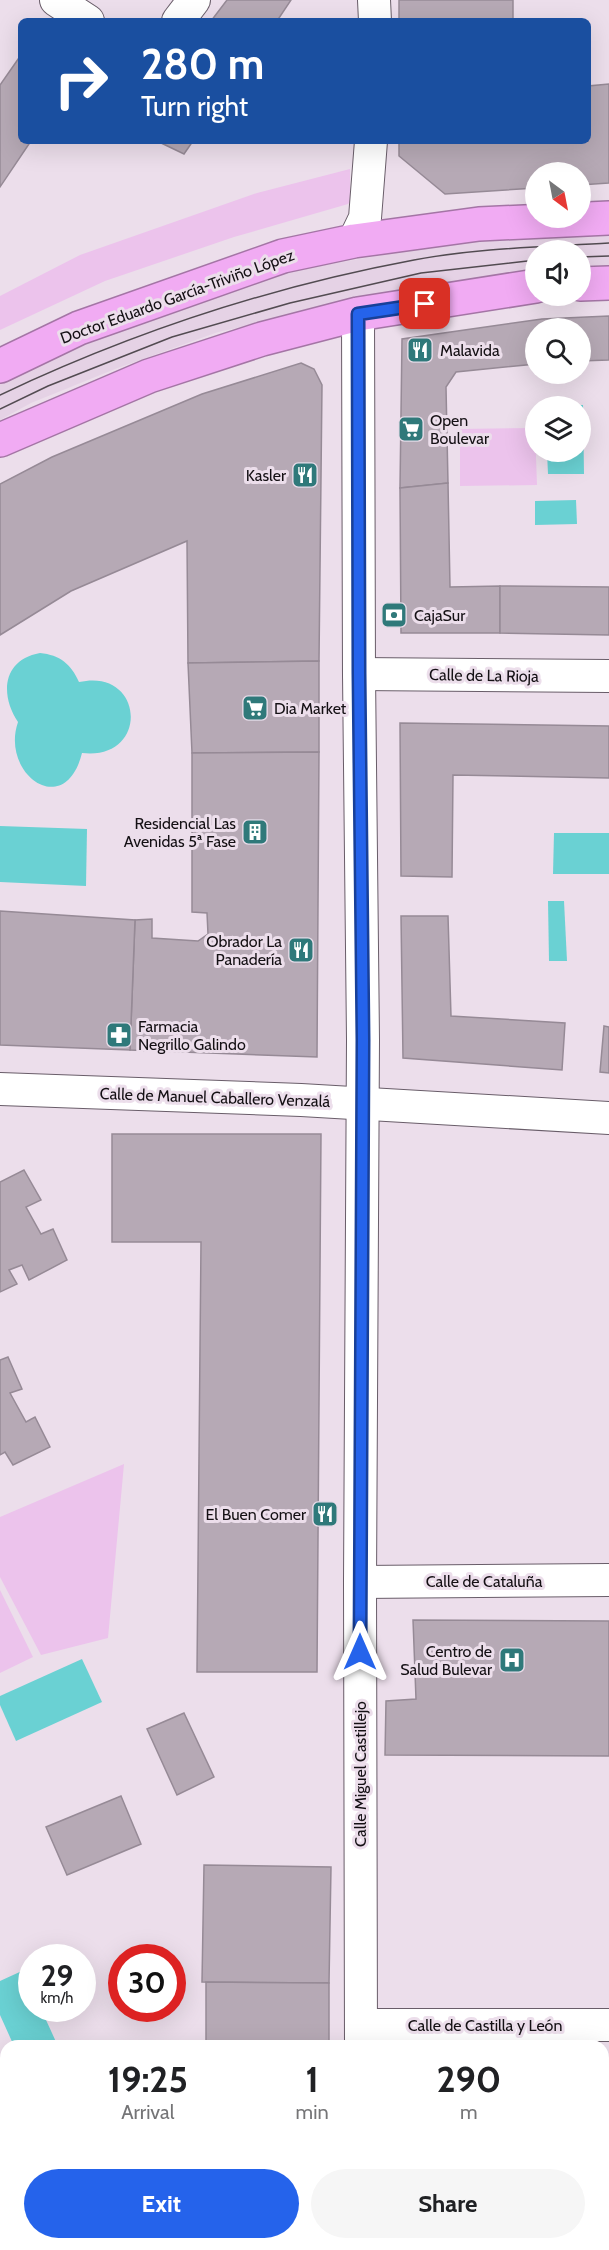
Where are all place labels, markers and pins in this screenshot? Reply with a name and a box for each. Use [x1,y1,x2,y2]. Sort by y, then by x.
pin [399,278,450,329]
restaurant icon: Malavida [405,335,435,365]
place label: Malavida [440,341,500,360]
place label: Open Boulevar [430,411,490,448]
supermarket icon: Open Boulevar [396,414,426,444]
restaurant icon: Kasler [290,460,320,490]
place label: Kasler [246,466,287,485]
bank icon: CajaSur [379,600,409,630]
place label: CajaSur [414,606,466,625]
supermarket icon: Dia Market [240,693,270,723]
place label: Dia Market [274,699,347,718]
place label: Residencial Las Avenidas 5ª Fase [124,814,236,851]
building icon: Residencial Las Avenidas 5ª Fase [240,817,270,847]
place label: Obrador La Panadería [206,932,282,969]
restaurant icon: Obrador La Panadería [286,935,316,965]
place label: Farmacia Negrillo Galindo [138,1017,246,1054]
pharmacy icon: Farmacia Negrillo Galindo [104,1020,134,1050]
restaurant icon: El Buen Comer [310,1499,340,1529]
place label: El Buen Comer [205,1505,307,1524]
place label: Centro de Salud Bulevar [400,1642,493,1679]
hospital icon: Centro de Salud Bulevar [497,1645,527,1675]

